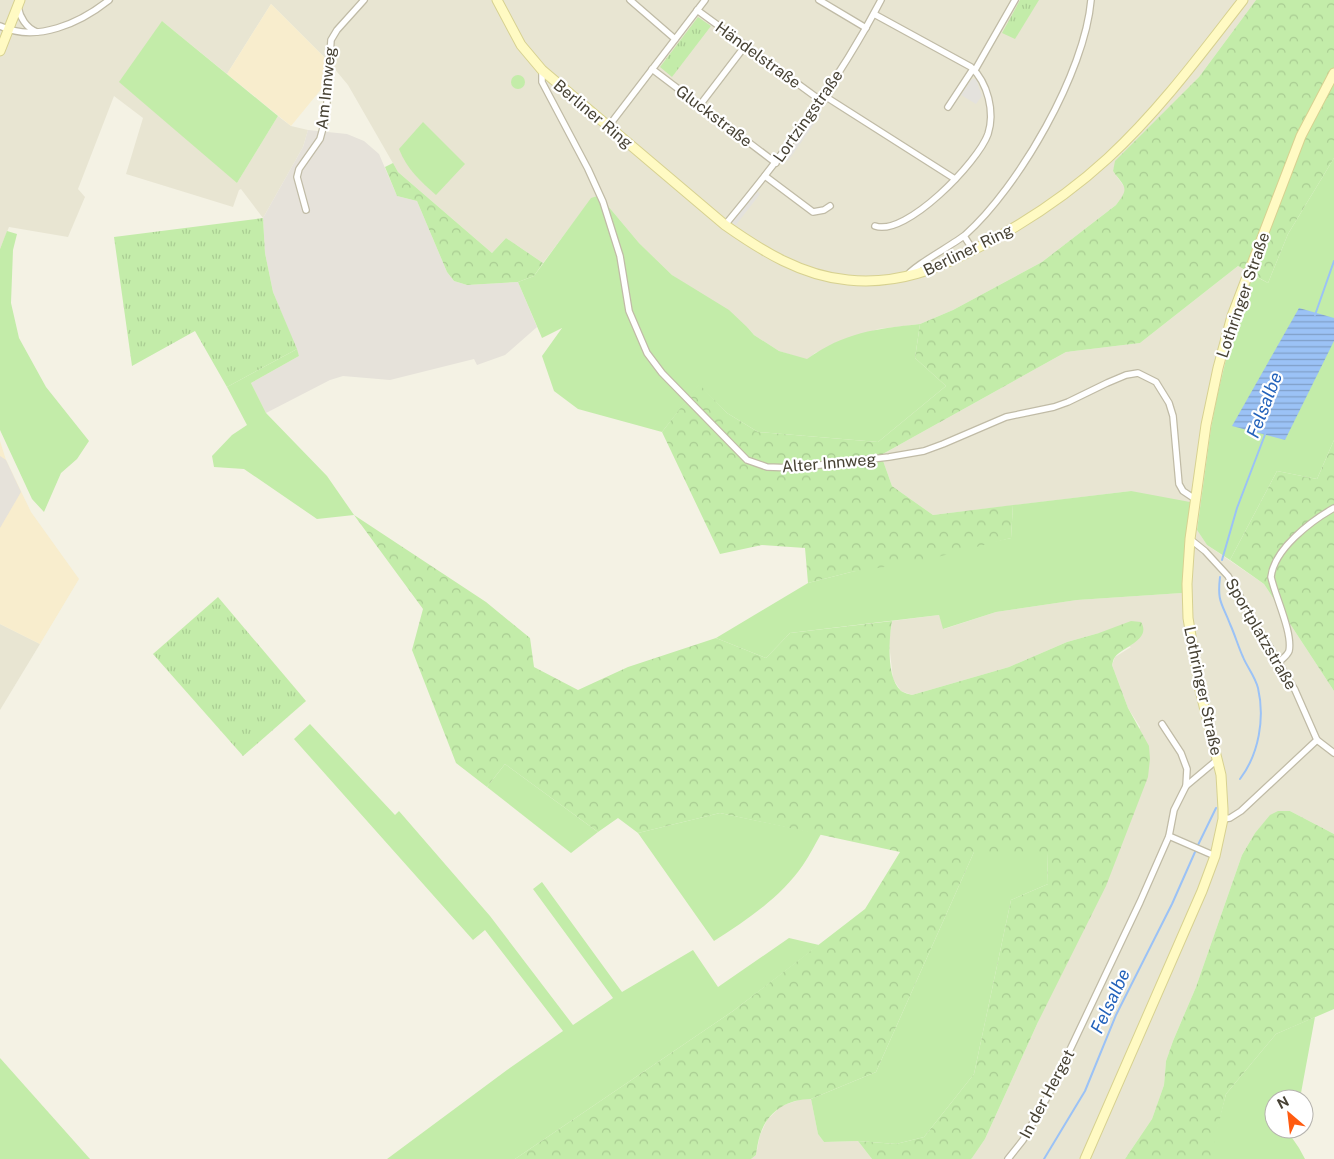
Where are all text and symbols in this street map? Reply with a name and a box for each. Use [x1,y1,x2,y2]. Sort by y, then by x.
street label: Händelstraße [712,18,804,92]
street label: Am Innweg [312,46,340,130]
street label: Lortzingstraße [769,66,847,166]
street label: Berliner Ring [550,75,636,153]
street label: Gluckstraße [672,81,756,151]
street label: Berliner Ring [920,220,1016,280]
street label: Lothringer Straße [1213,230,1273,360]
water label: Felsalbe [1242,369,1286,441]
street label: Alter Innweg [781,449,877,477]
street label: Sportplatzstraße [1221,575,1301,693]
street label: Lothringer Straße [1180,625,1226,757]
water label: Felsalbe [1086,965,1134,1037]
street label: In der Herget [1016,1046,1078,1142]
north arrow [1264,1089,1314,1139]
text: N [1274,1093,1291,1112]

